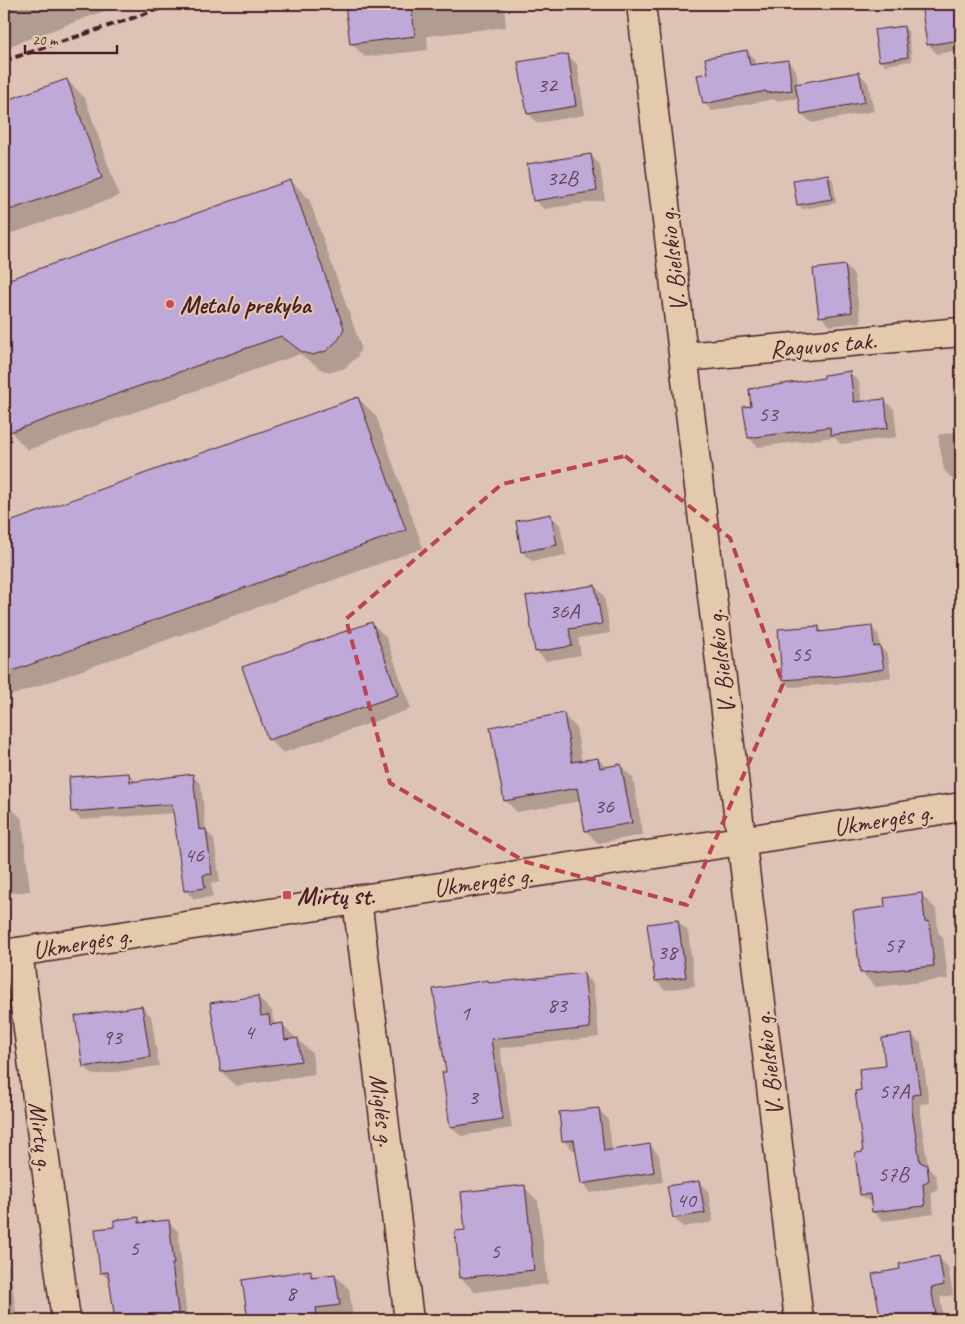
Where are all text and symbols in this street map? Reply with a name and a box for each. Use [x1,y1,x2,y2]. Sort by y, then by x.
scale bar [25,22,118,54]
text: 20 m [32,31,59,50]
house number: 32 [537,71,559,99]
house number: 32B [546,164,579,192]
street label: V. Bielskio g. [651,206,695,314]
place label: Metalo prekyba [180,289,312,321]
marker: Metalo prekyba [164,298,176,310]
street label: Raguvos tak. [768,324,878,366]
house number: 53 [758,400,780,428]
house number: 36A [549,597,580,625]
street label: V. Bielskio g. [699,608,743,716]
house number: 55 [791,640,812,668]
house number: 36 [594,792,615,820]
street label: Ukmergės g. [832,796,935,844]
house number: 46 [184,841,205,869]
street label: Ukmergės g. [432,859,535,905]
place label: Mirtų st. [297,880,376,912]
marker: Mirtų st. [281,889,293,901]
street label: Ukmergės g. [31,919,134,967]
house number: 57 [884,931,905,959]
house number: 38 [657,938,679,966]
house number: 83 [547,991,569,1019]
house number: 1 [460,999,471,1027]
street label: V. Bielskio g. [747,1010,791,1118]
house number: 4 [244,1018,256,1046]
house number: 93 [102,1023,124,1051]
street label: Miglės g. [362,1072,402,1148]
house number: 57A [879,1077,910,1105]
house number: 3 [468,1083,480,1111]
street label: Mirtų g. [21,1100,61,1173]
house number: 57B [877,1160,910,1188]
house number: 40 [676,1186,698,1214]
house number: 5 [129,1234,140,1262]
house number: 5 [490,1237,501,1265]
house number: 8 [286,1279,298,1307]

